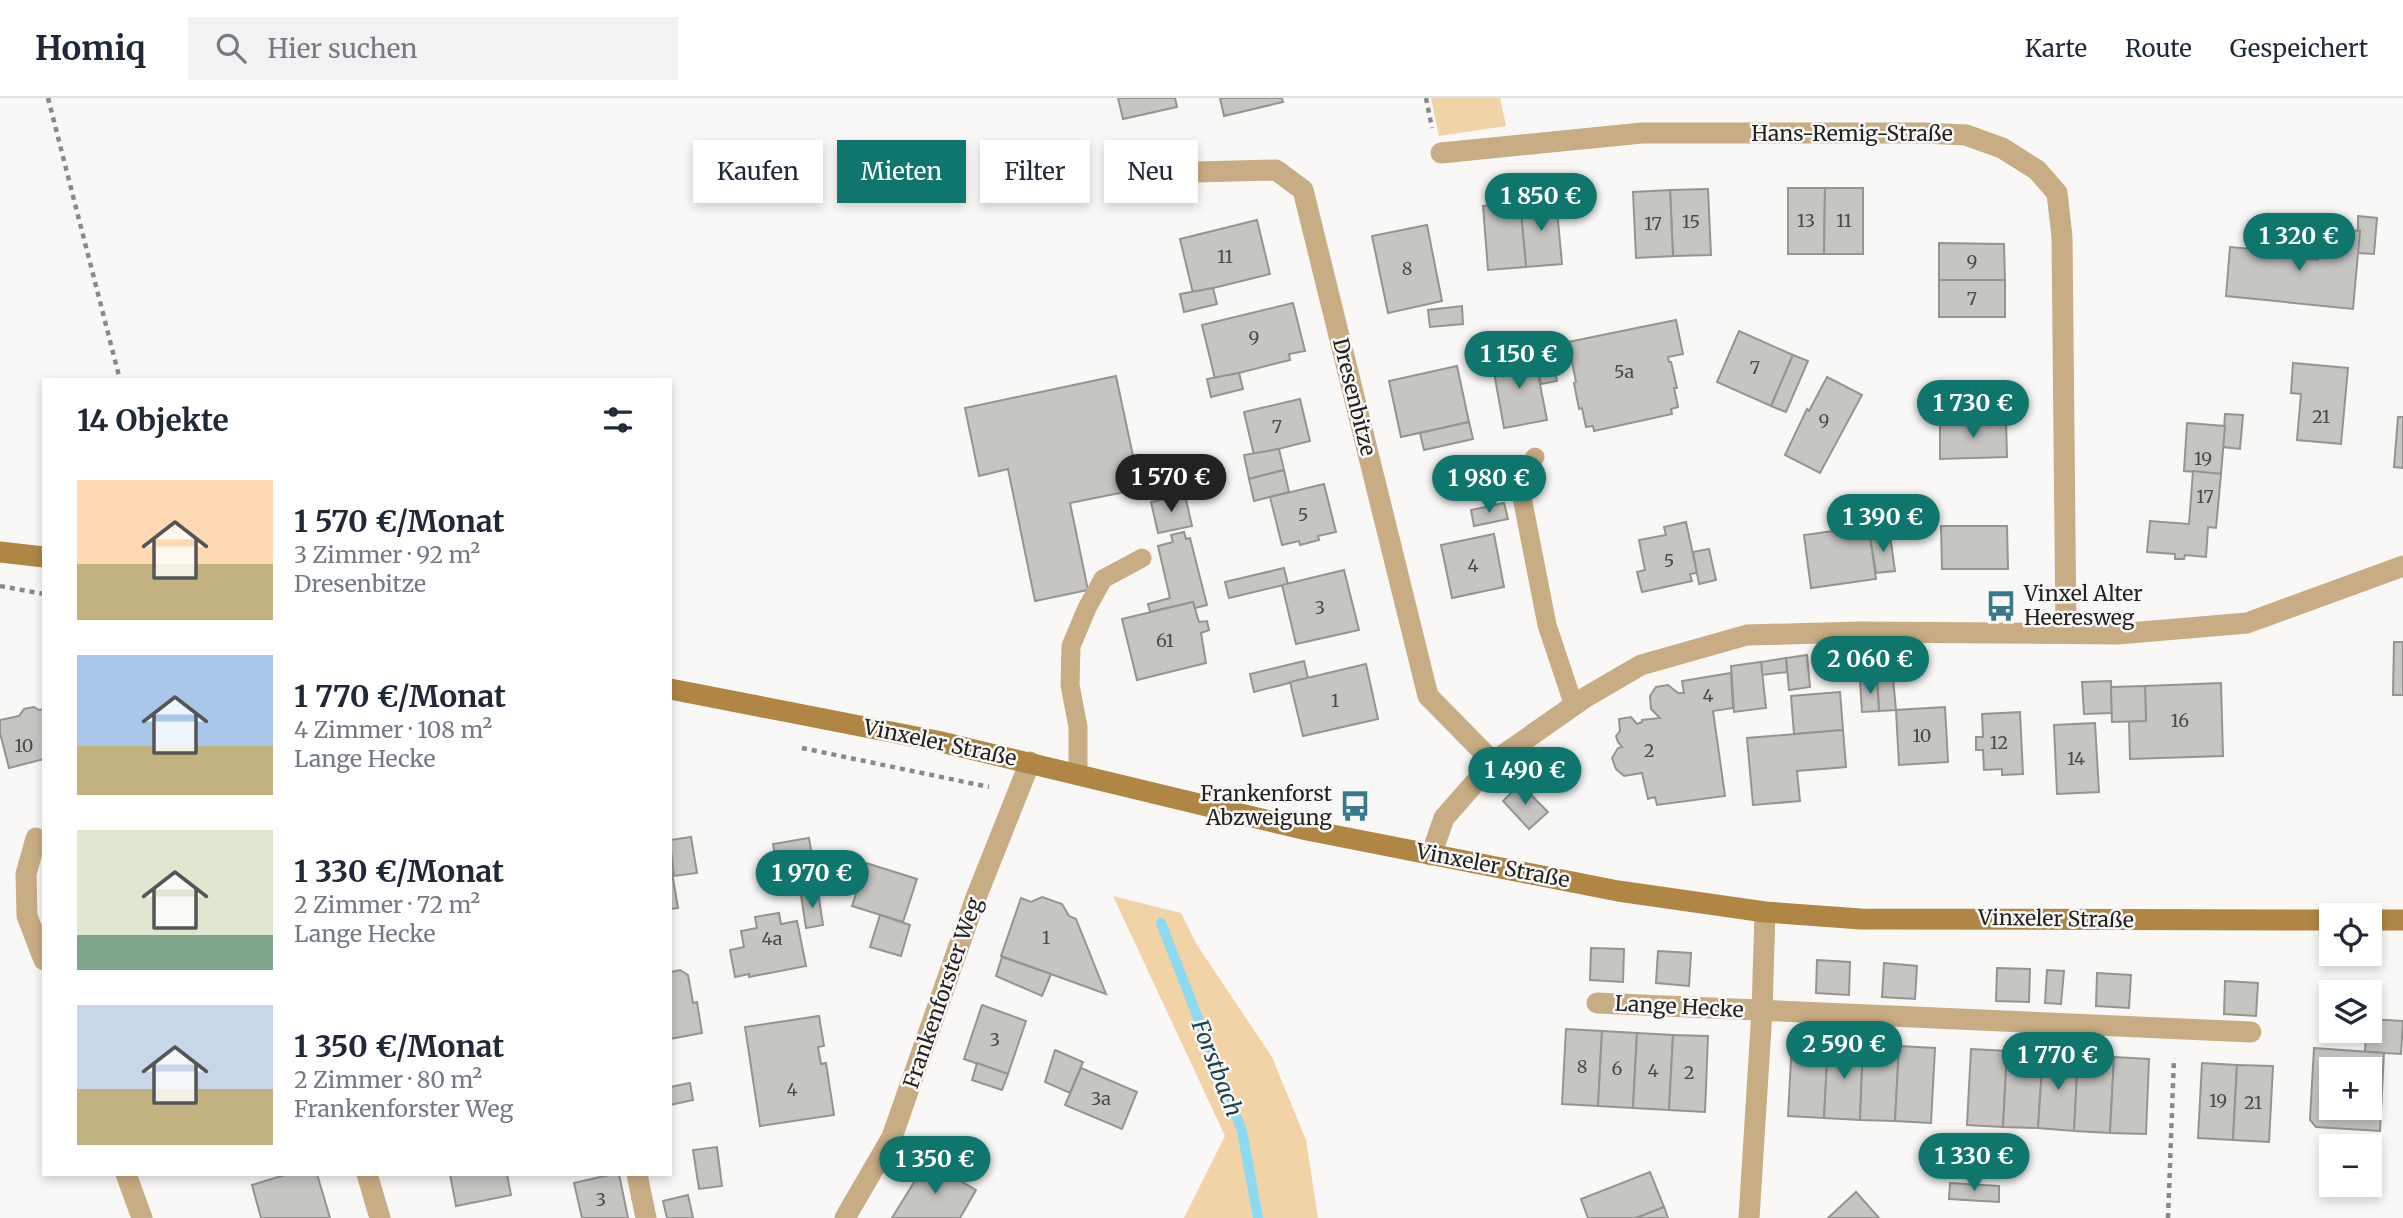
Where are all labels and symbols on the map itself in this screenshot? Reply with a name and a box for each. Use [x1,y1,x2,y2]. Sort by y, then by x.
street label: Hans-Remig-Straße [1751,120,1953,147]
pin: 1 850 € [1476,174,1606,233]
house number: 13 [1797,209,1815,232]
house number: 11 [1836,209,1852,232]
house number: 15 [1682,210,1700,233]
house number: 17 [1644,212,1662,235]
pin: 1 320 € [2234,214,2364,273]
house number: 11 [1217,245,1233,268]
house number: 9 [1967,250,1977,273]
house number: 8 [1402,257,1412,280]
house number: 7 [1967,287,1977,310]
house number: 9 [1249,326,1259,349]
pin: 1 150 € [1454,331,1584,391]
street label: Dresenbitze [1327,335,1382,459]
house number: 7 [1750,356,1760,379]
house number: 5a [1614,360,1634,383]
pin: 1 730 € [1908,380,2038,440]
house number: 21 [2312,405,2330,428]
house number: 9 [1819,409,1829,432]
house number: 7 [1272,415,1282,438]
house number: 19 [2194,447,2212,470]
pin: 1 570 € [1106,454,1236,514]
pin: 1 980 € [1424,456,1554,515]
house number: 17 [2196,485,2214,508]
pin: 1 390 € [1818,494,1948,554]
house number: 5 [1298,503,1308,526]
house number: 5 [1664,549,1674,572]
house number: 4 [1467,554,1479,577]
place label: Vinxel Alter Heeresweg [2023,580,2143,631]
bus stop icon: Vinxel Alter Heeresweg [1984,589,2018,623]
house number: 3 [1315,596,1325,619]
house number: 61 [1156,629,1174,652]
pin: 2 060 € [1805,636,1935,696]
house number: 4 [1702,684,1714,707]
house number: 1 [1331,689,1339,712]
house number: 16 [2171,709,2189,732]
street label: Vinxeler Straße [860,713,1019,772]
house number: 10 [1913,724,1931,747]
house number: 12 [1990,731,2008,754]
house number: 10 [15,734,33,757]
house number: 2 [1644,739,1654,762]
house number: 14 [2067,747,2085,770]
pin: 1 490 € [1460,748,1590,807]
place label: Frankenforst Abzweigung [1200,780,1332,831]
bus stop icon: Frankenforst Abzweigung [1338,789,1372,823]
street label: Vinxeler Straße [1413,837,1572,894]
pin: 1 970 € [747,850,877,910]
street label: Frankenforster Weg [897,893,988,1092]
street label: Vinxeler Straße [1977,904,2134,933]
house number: 1 [1042,926,1050,949]
house number: 4a [761,927,783,950]
street label: Lange Hecke [1614,990,1744,1023]
water label: Forstbach [1185,1014,1249,1120]
pin: 2 590 € [1779,1021,1909,1081]
house number: 3 [990,1028,1000,1051]
pin: 1 770 € [1993,1032,2123,1092]
house number: 8 [1577,1055,1587,1078]
house number: 6 [1612,1057,1623,1080]
house number: 4 [1647,1059,1659,1082]
house number: 2 [1684,1061,1694,1084]
house number: 4 [786,1078,798,1101]
house number: 3a [1091,1087,1111,1110]
house number: 19 [2209,1089,2227,1112]
house number: 21 [2244,1091,2262,1114]
pin: 1 330 € [1909,1134,2039,1193]
pin: 1 350 € [870,1136,1000,1196]
house number: 3 [596,1188,606,1211]

